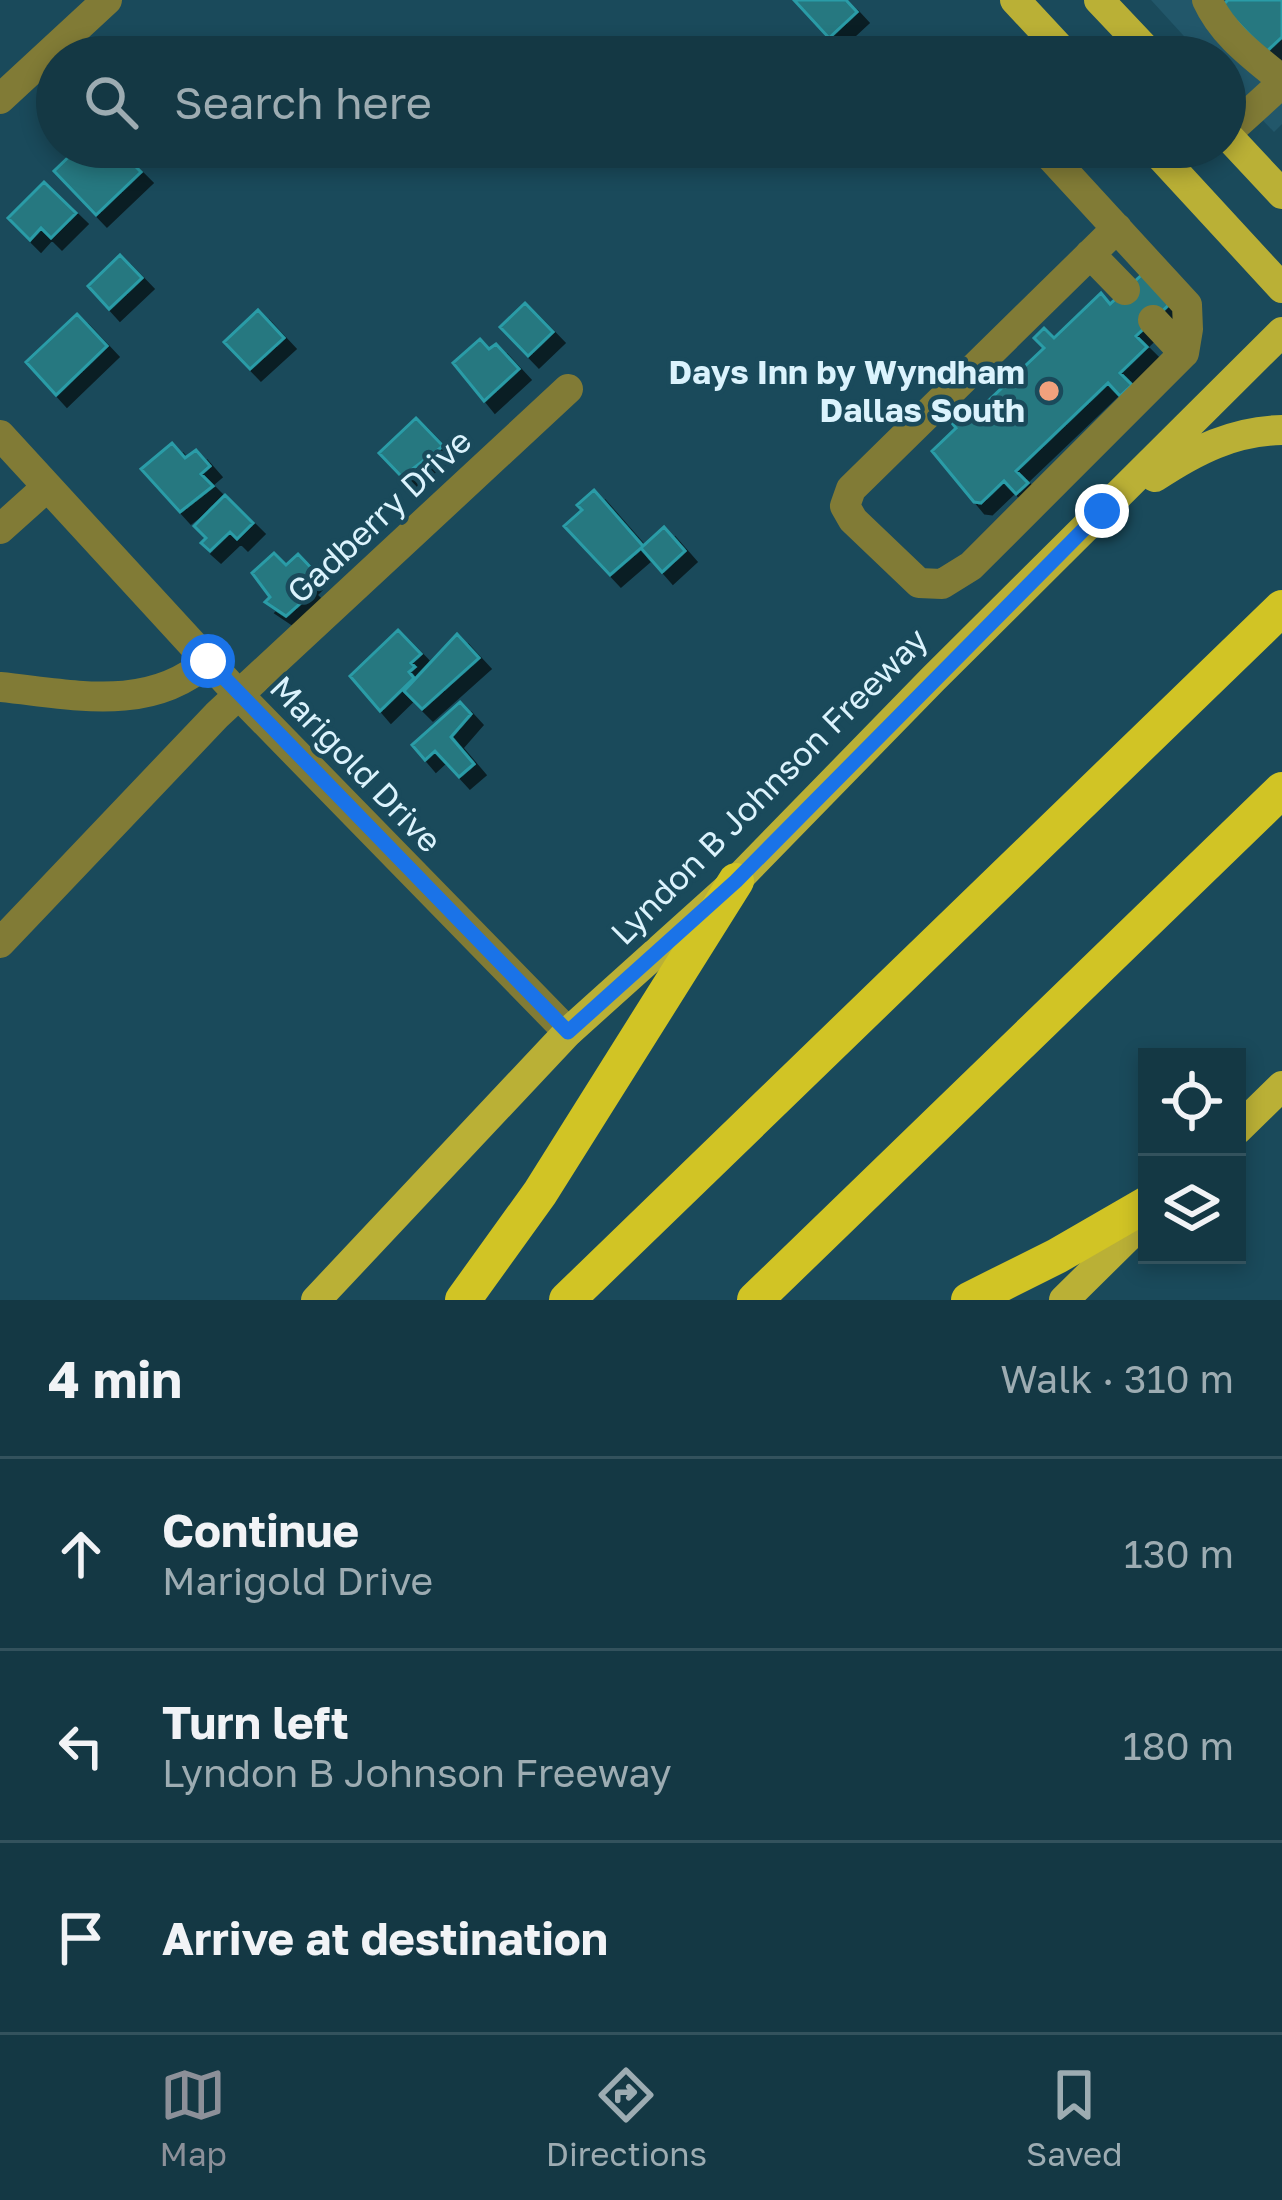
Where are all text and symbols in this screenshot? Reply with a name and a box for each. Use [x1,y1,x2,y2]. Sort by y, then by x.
search box [36,36,1246,168]
icon: search [78,69,144,135]
text: Search here [174,75,432,129]
place label: Days Inn by Wyndham Dallas South [668,352,1025,429]
marker: Days Inn by Wyndham Dallas South [1036,378,1062,404]
street label: Gadberry Drive [279,421,479,611]
route end [1075,484,1129,538]
street label: Lyndon B Johnson Freeway [602,619,935,952]
route start [181,634,235,688]
street label: Marigold Drive [263,668,450,860]
map controls [1138,1048,1246,1264]
button: locate [1138,1048,1246,1156]
button: layers [1138,1156,1246,1264]
text: 4 min [48,1348,182,1409]
text: Walk · 310 m [1000,1355,1234,1402]
text: Continue [162,1503,359,1557]
icon: ahead [48,1521,114,1587]
text: 130 m [1124,1530,1234,1577]
text: Marigold Drive [162,1557,433,1604]
text: Turn left [162,1695,349,1749]
icon: left [48,1713,114,1779]
text: 180 m [1123,1722,1234,1769]
text: Lyndon B Johnson Freeway [162,1749,672,1796]
icon: arrive [48,1905,114,1971]
text: Arrive at destination [162,1911,608,1965]
tab: Map [160,2062,227,2173]
tab: Directions [546,2062,707,2173]
tab: Saved [1026,2062,1122,2173]

